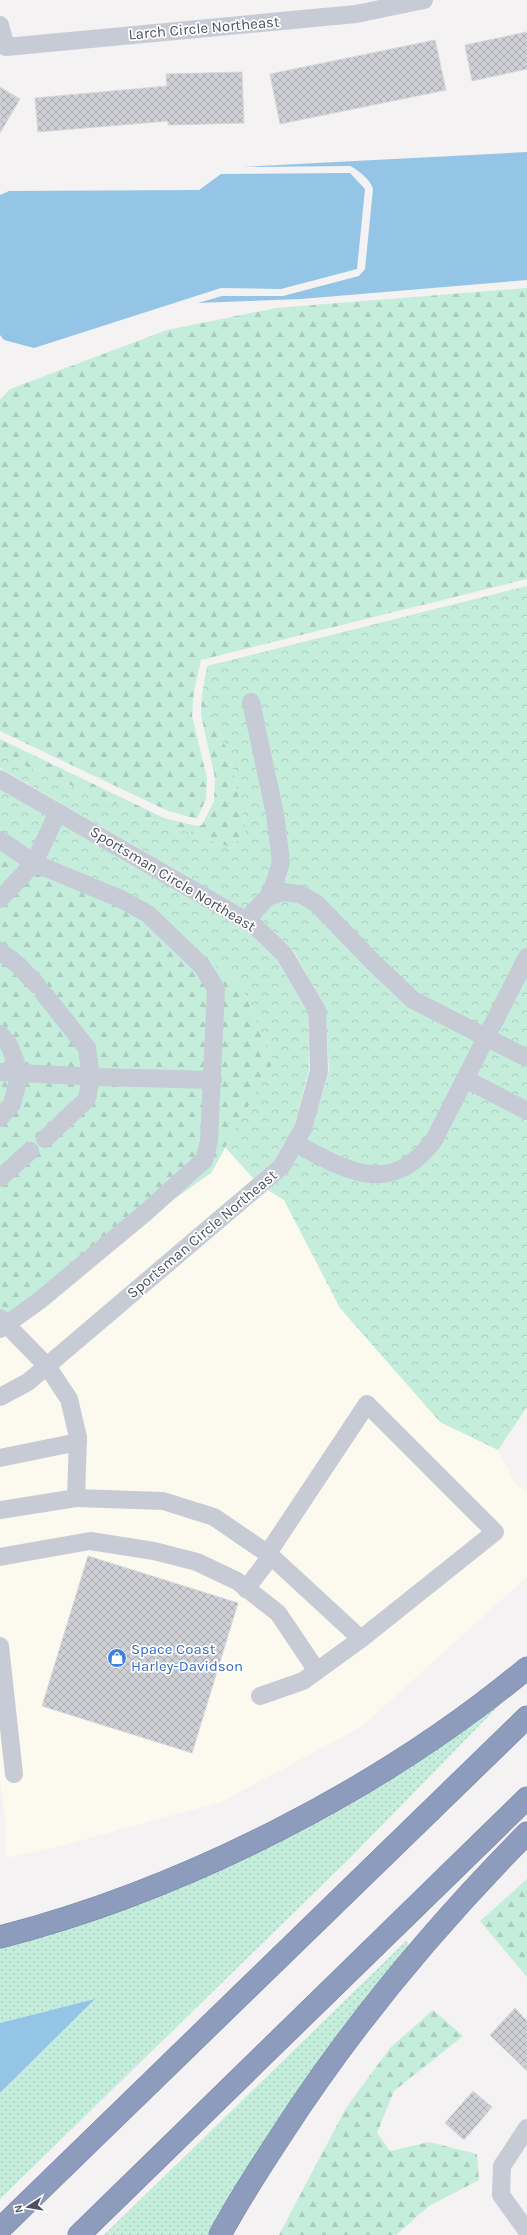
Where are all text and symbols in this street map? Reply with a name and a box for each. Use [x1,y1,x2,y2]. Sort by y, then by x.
street label: Larch Circle Northeast [128,12,281,44]
street label: Sportsman Circle Northeast [87,822,259,936]
street label: Sportsman Circle Northeast [123,1166,281,1302]
place label: Space Coast Harley-Davidson [131,1640,243,1675]
shop icon: Space Coast Harley-Davidson [106,1647,128,1669]
north arrow [8,2187,48,2227]
text: N [12,2204,26,2214]

